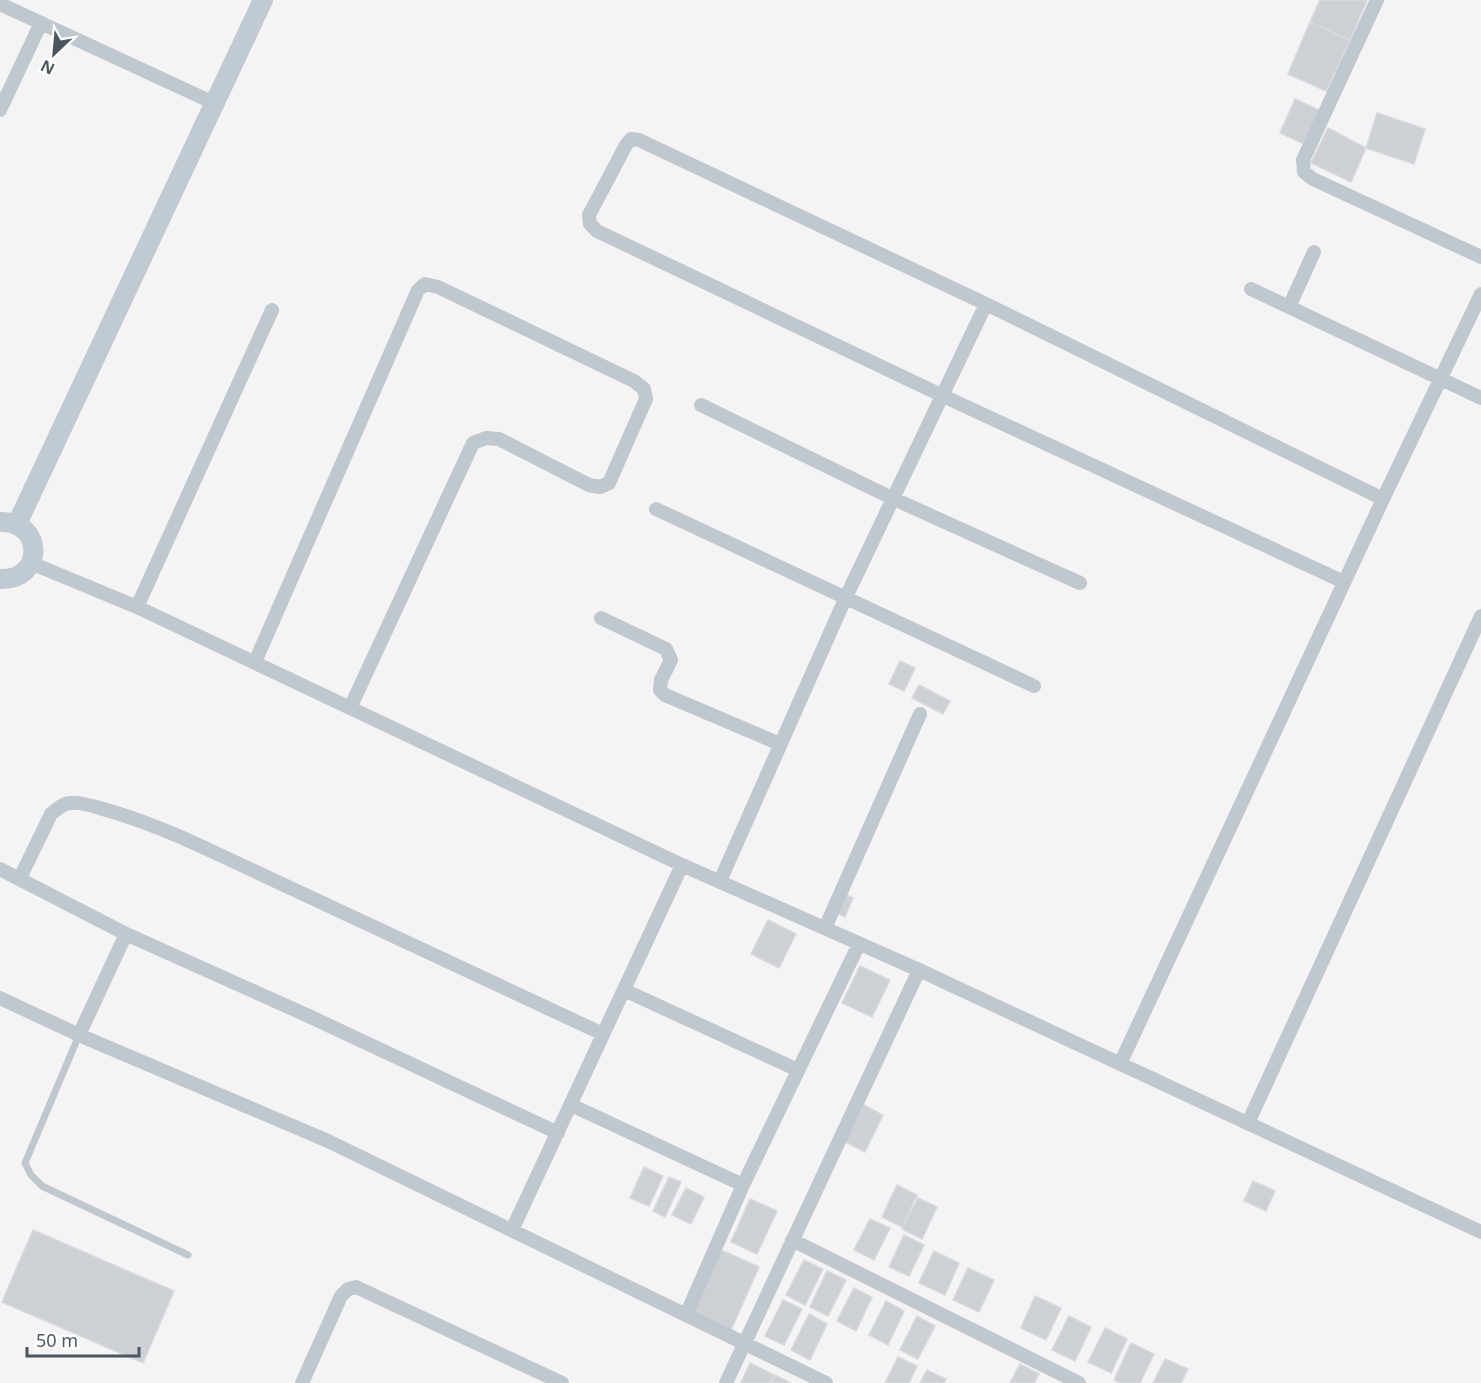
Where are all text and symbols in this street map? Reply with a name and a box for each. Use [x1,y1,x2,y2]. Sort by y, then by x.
north arrow [24,24,84,84]
text: N [37,55,58,80]
scale bar [27,1320,140,1358]
text: 50 m [36,1328,78,1352]

